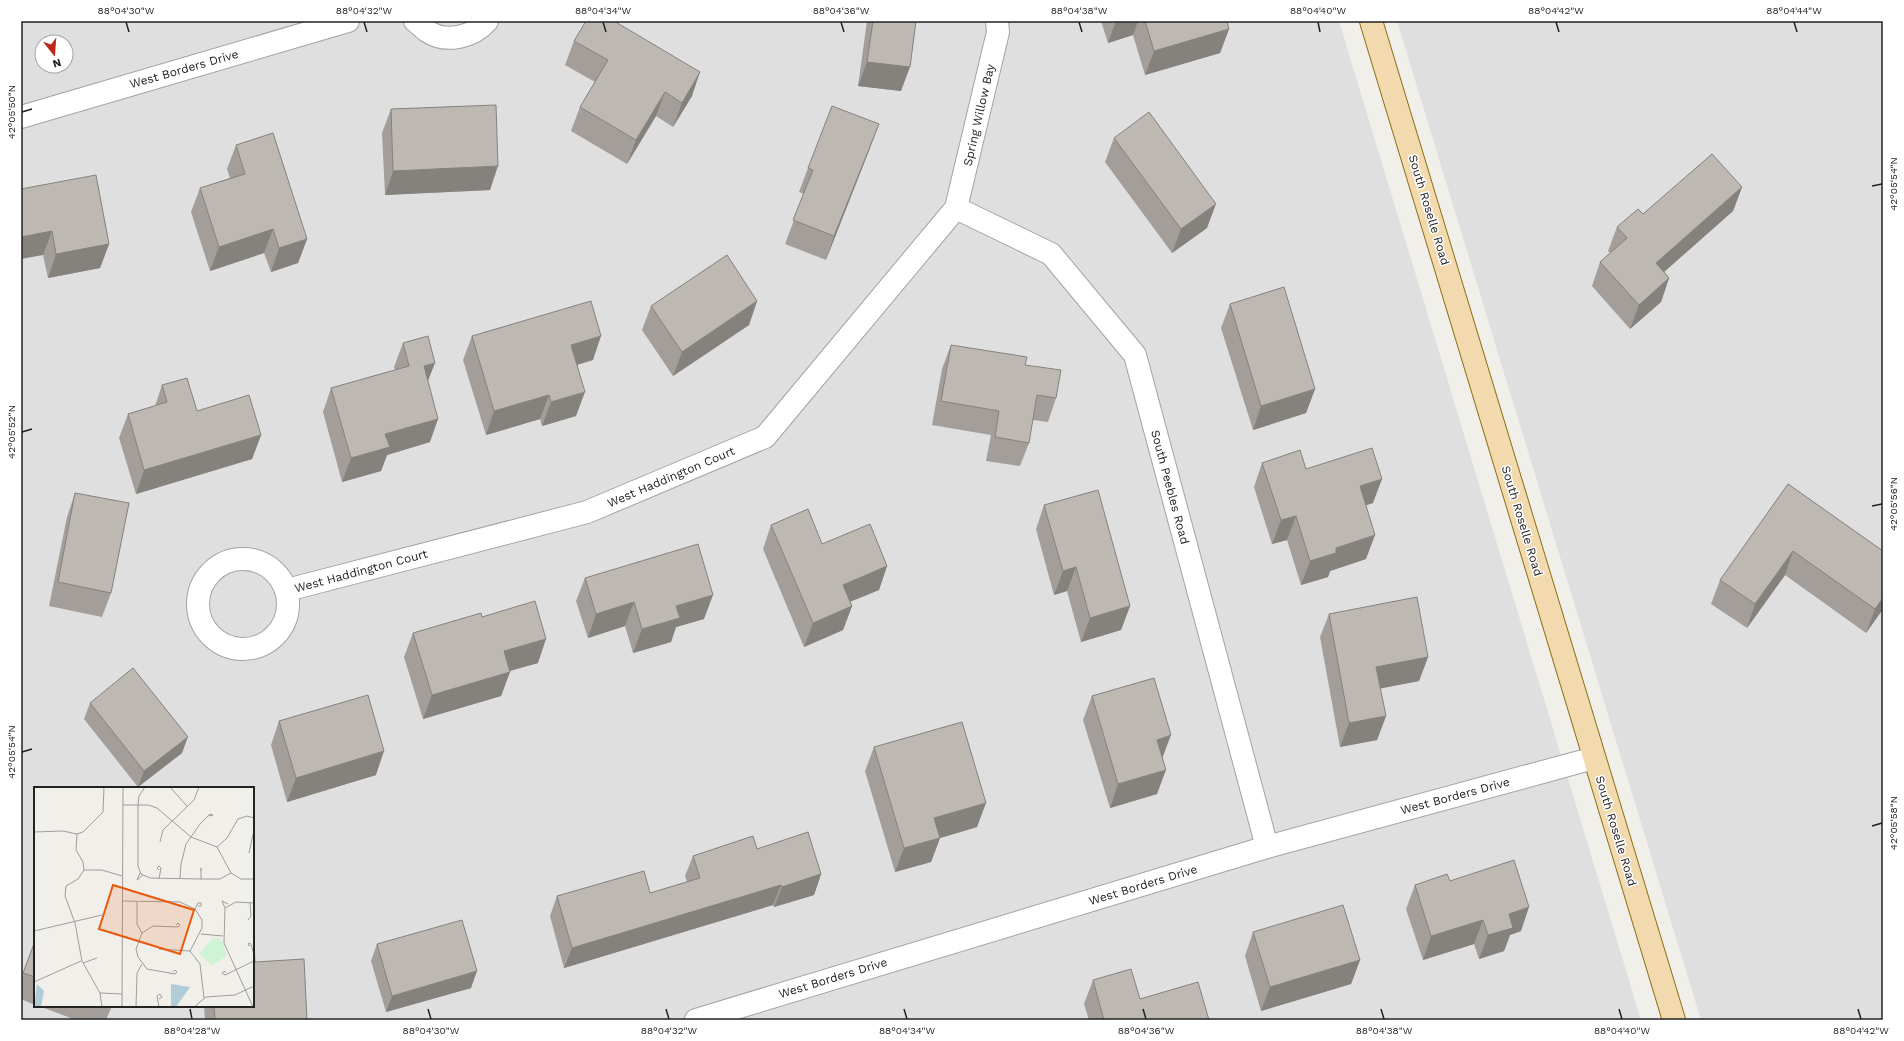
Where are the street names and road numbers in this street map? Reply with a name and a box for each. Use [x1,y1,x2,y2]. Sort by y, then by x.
street label: West Borders Drive [128,47,240,91]
street label: Spring Willow Bay [960,62,998,167]
street label: South Roselle Road [1406,153,1452,267]
street label: South Peebles Road [1148,428,1192,546]
street label: West Haddington Court [605,444,737,510]
street label: South Roselle Road [1499,464,1545,578]
street label: West Haddington Court [293,546,429,596]
street label: South Roselle Road [1593,774,1639,888]
street label: West Borders Drive [1399,775,1511,817]
street label: West Borders Drive [1087,862,1199,908]
street label: West Borders Drive [777,955,889,1001]

